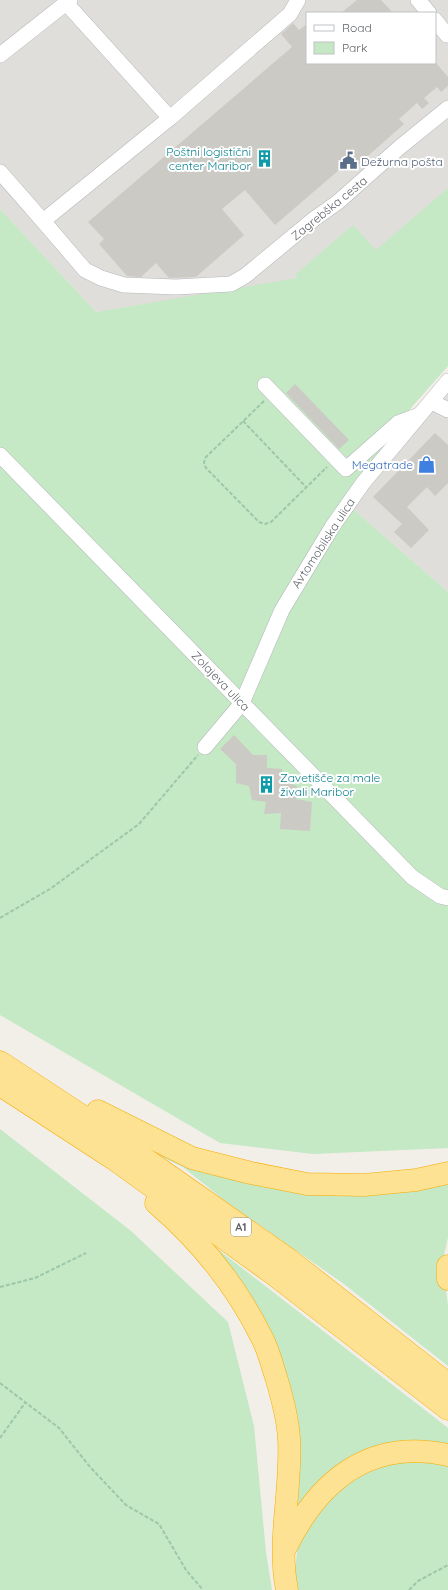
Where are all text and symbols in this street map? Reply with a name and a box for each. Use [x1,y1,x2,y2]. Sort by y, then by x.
legend [306,12,436,64]
text: Road [342,20,372,35]
text: Park [342,40,367,55]
place label: Poštni logistični center Maribor [166,144,251,173]
building icon: Poštni logistični center Maribor [254,148,274,168]
public building icon: Dežurna pošta [338,151,358,171]
place label: Dežurna pošta [361,154,443,169]
street label: Zagrebška cesta [288,173,370,243]
shop icon: Megatrade [416,454,436,474]
place label: Megatrade [352,457,413,472]
street label: Avtomobilska ulica [288,495,358,591]
street label: Zolajeva ulica [189,648,253,714]
place label: Zavetišče za male živali Maribor [280,770,381,799]
building icon: Zavetišče za male živali Maribor [257,774,277,794]
road number: A1 [231,1218,251,1236]

